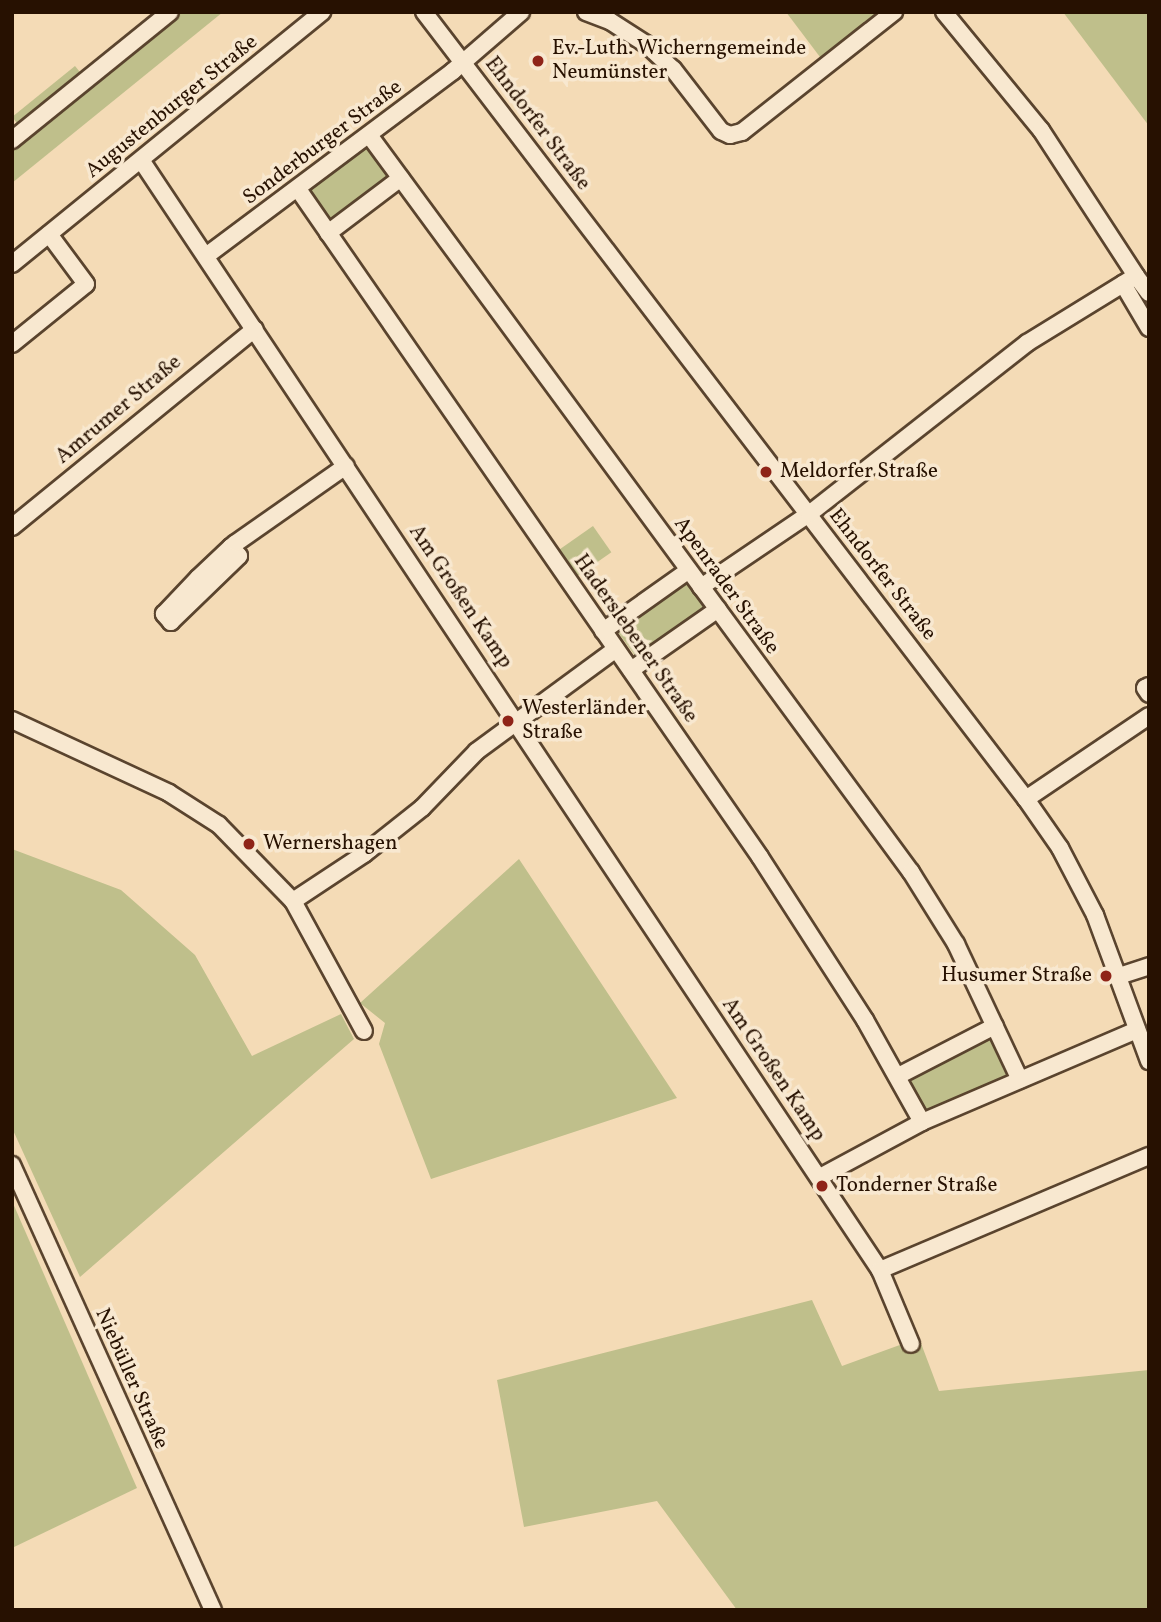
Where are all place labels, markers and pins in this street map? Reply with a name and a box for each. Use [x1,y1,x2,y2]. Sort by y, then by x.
place label: Ev.-Luth. Wicherngemeinde Neumünster [552,36,807,86]
marker: Ev.-Luth. Wicherngemeinde Neumünster [530,53,546,69]
place label: Meldorfer Straße [780,459,938,485]
marker: Meldorfer Straße [758,464,774,480]
place label: Westerländer Straße [522,696,646,746]
marker: Westerländer Straße [500,713,516,729]
place label: Wernershagen [263,831,398,857]
marker: Wernershagen [241,836,257,852]
place label: Husumer Straße [941,963,1092,989]
marker: Husumer Straße [1098,968,1114,984]
place label: Tonderner Straße [836,1173,997,1199]
marker: Tonderner Straße [814,1178,830,1194]

